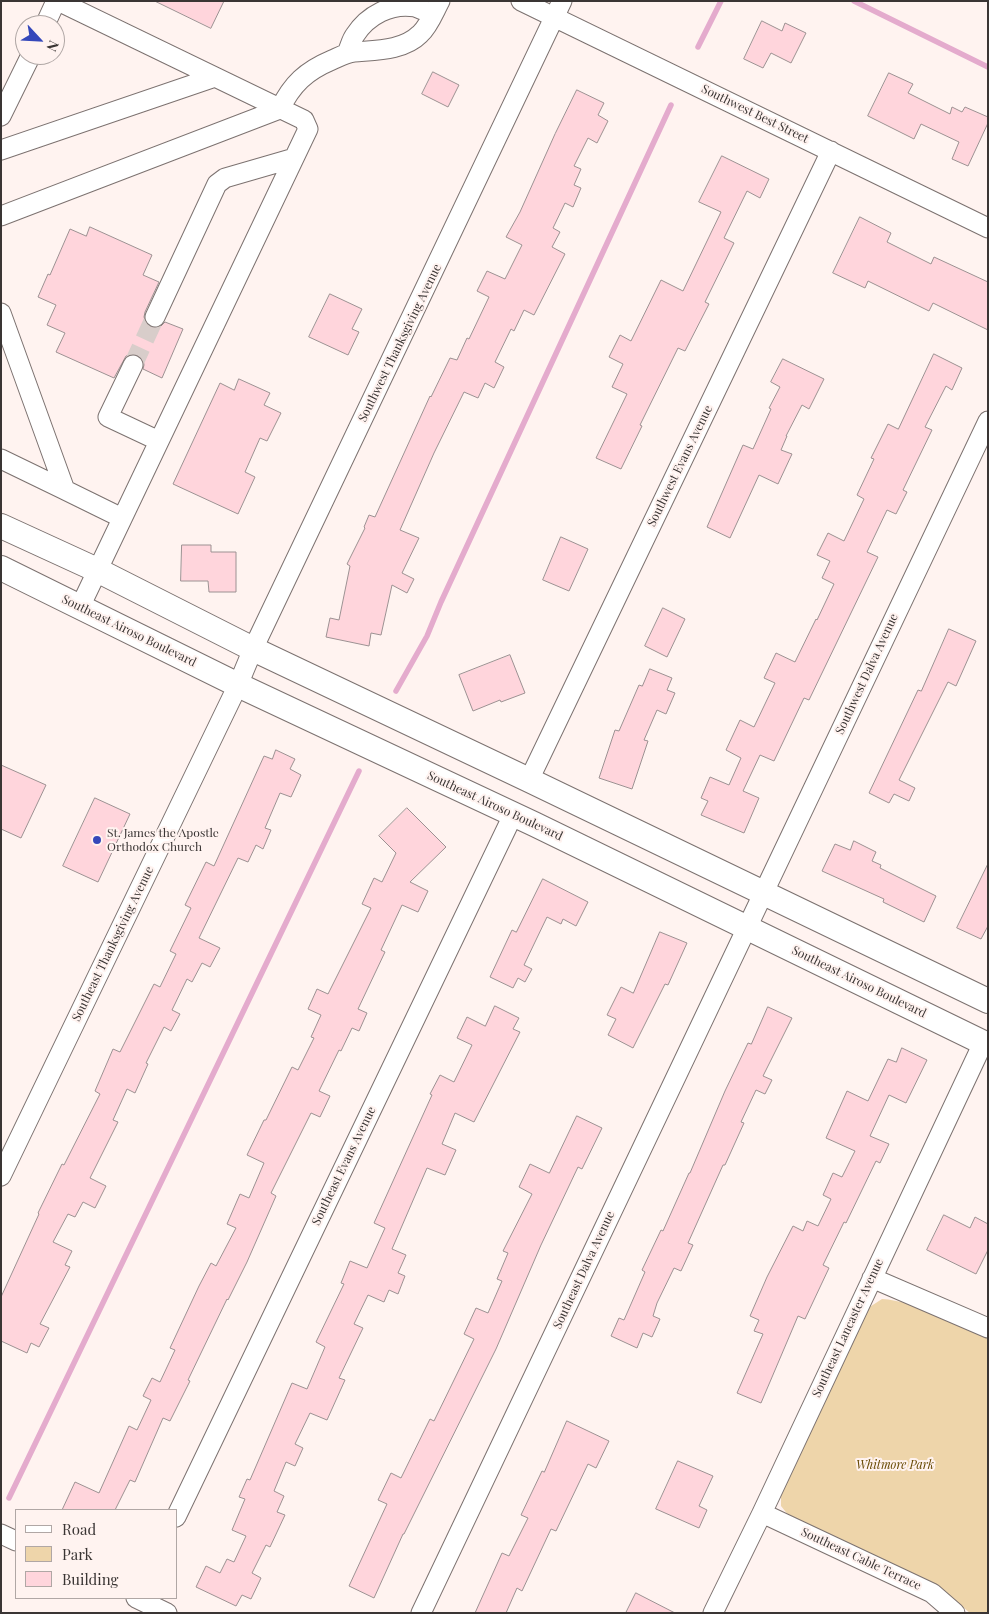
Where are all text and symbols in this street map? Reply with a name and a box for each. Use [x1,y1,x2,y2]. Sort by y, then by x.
north arrow [15,15,65,65]
text: N [42,38,64,55]
street label: Southwest Best Street [699,82,811,146]
street label: Southwest Thanksgiving Avenue [355,262,445,424]
street label: Southwest Evans Avenue [644,403,716,529]
street label: Southeast Airoso Boulevard [59,592,199,670]
street label: Southwest Dalva Avenue [833,611,901,737]
street label: Southeast Airoso Boulevard [425,768,565,844]
place label: St. James the Apostle Orthodox Church [107,826,219,854]
marker: St. James the Apostle Orthodox Church [91,834,103,846]
street label: Southeast Thanksgiving Avenue [69,864,157,1024]
street label: Southeast Airoso Boulevard [789,943,929,1021]
street label: Southeast Evans Avenue [309,1104,379,1228]
street label: Southeast Dalva Avenue [550,1209,618,1331]
street label: Southeast Lancaster Avenue [809,1256,887,1400]
park label: Whitmore Park [856,1458,934,1472]
legend [15,1509,178,1599]
text: Road [62,1519,96,1539]
street label: Southeast Cable Terrace [799,1525,923,1593]
text: Park [62,1544,93,1564]
text: Building [62,1569,118,1589]

